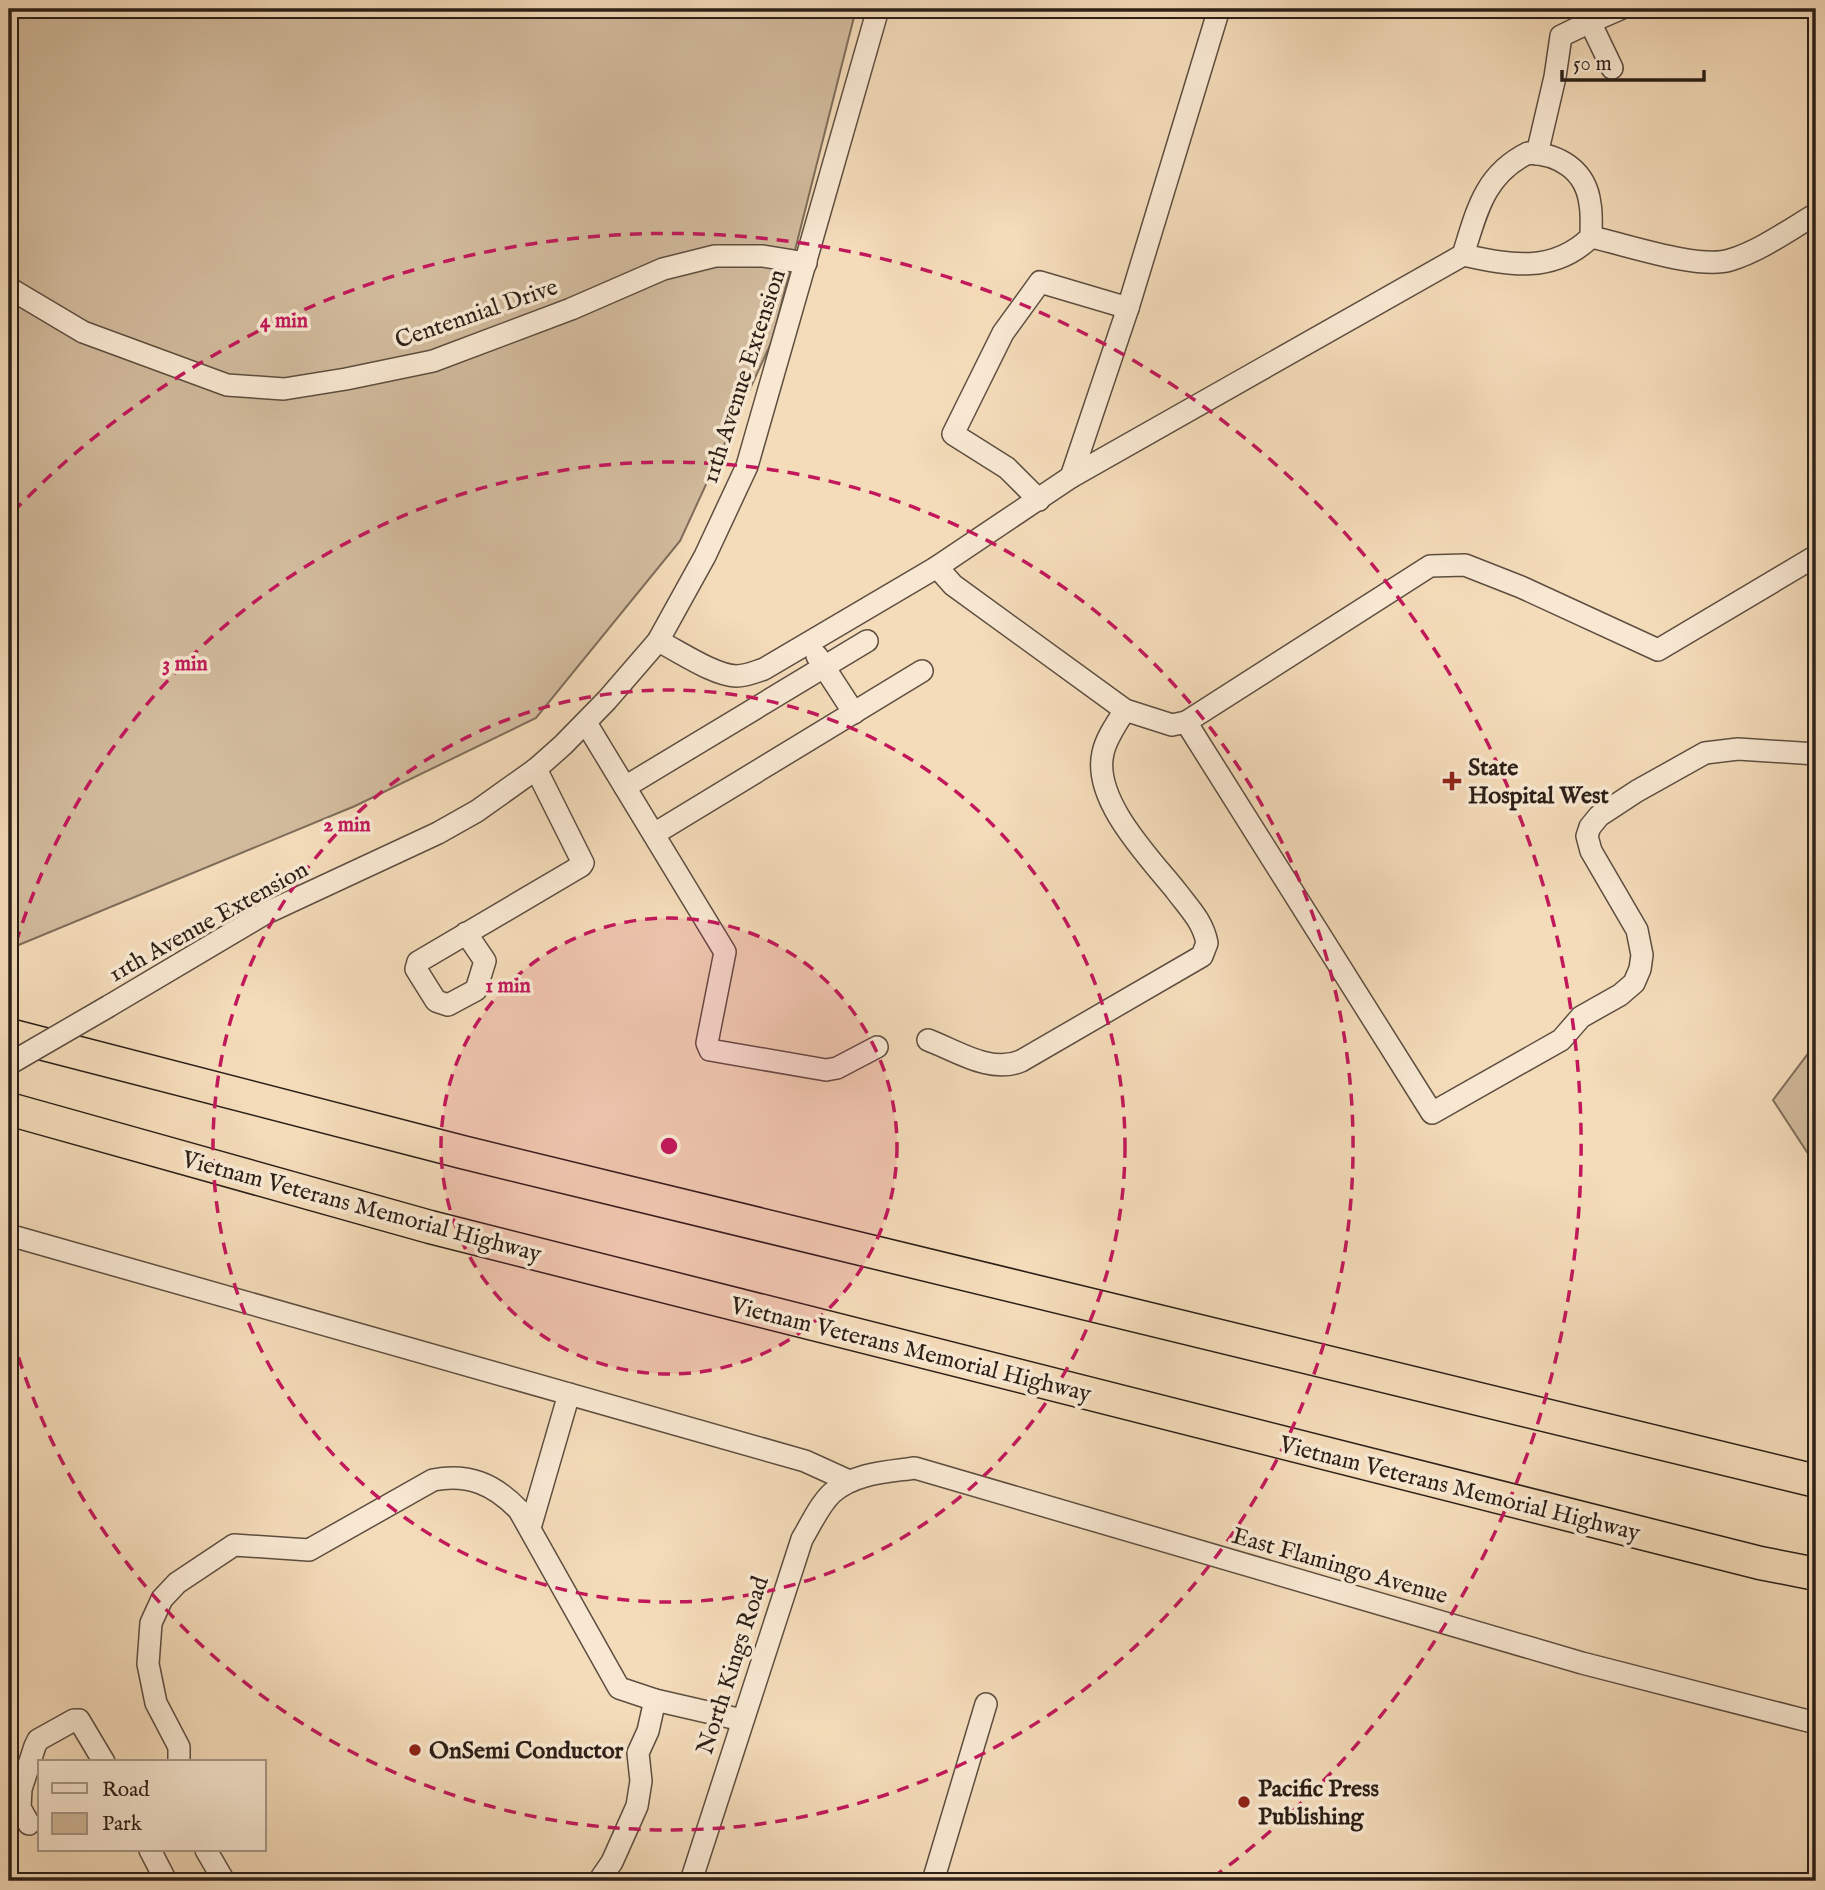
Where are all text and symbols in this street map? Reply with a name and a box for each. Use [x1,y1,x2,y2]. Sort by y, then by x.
scale bar [1562,38,1704,82]
text: 50 m [1573,51,1612,78]
street label: 11th Avenue Extension [695,265,794,488]
street label: Centennial Drive [391,272,562,357]
text: 4 min [260,308,308,335]
text: 3 min [162,651,208,678]
place label: State Hospital West [1468,753,1609,812]
marker: State Hospital West [1442,771,1462,791]
text: 2 min [323,812,371,839]
street label: 11th Avenue Extension [104,854,314,990]
text: 1 min [485,973,531,1000]
centre of rings [657,1134,681,1158]
street label: Vietnam Veterans Memorial Highway [178,1144,545,1270]
street label: Vietnam Veterans Memorial Highway [726,1290,1094,1410]
street label: Vietnam Veterans Memorial Highway [1275,1429,1643,1549]
street label: East Flamingo Avenue [1228,1521,1451,1612]
street label: North Kings Road [690,1572,777,1758]
place label: OnSemi Conductor [429,1736,624,1767]
marker: OnSemi Conductor [407,1742,423,1758]
legend [38,1760,266,1852]
place label: Pacific Press Publishing [1258,1774,1379,1833]
text: Road [102,1777,150,1804]
marker: Pacific Press Publishing [1236,1794,1252,1810]
text: Park [102,1811,143,1838]

